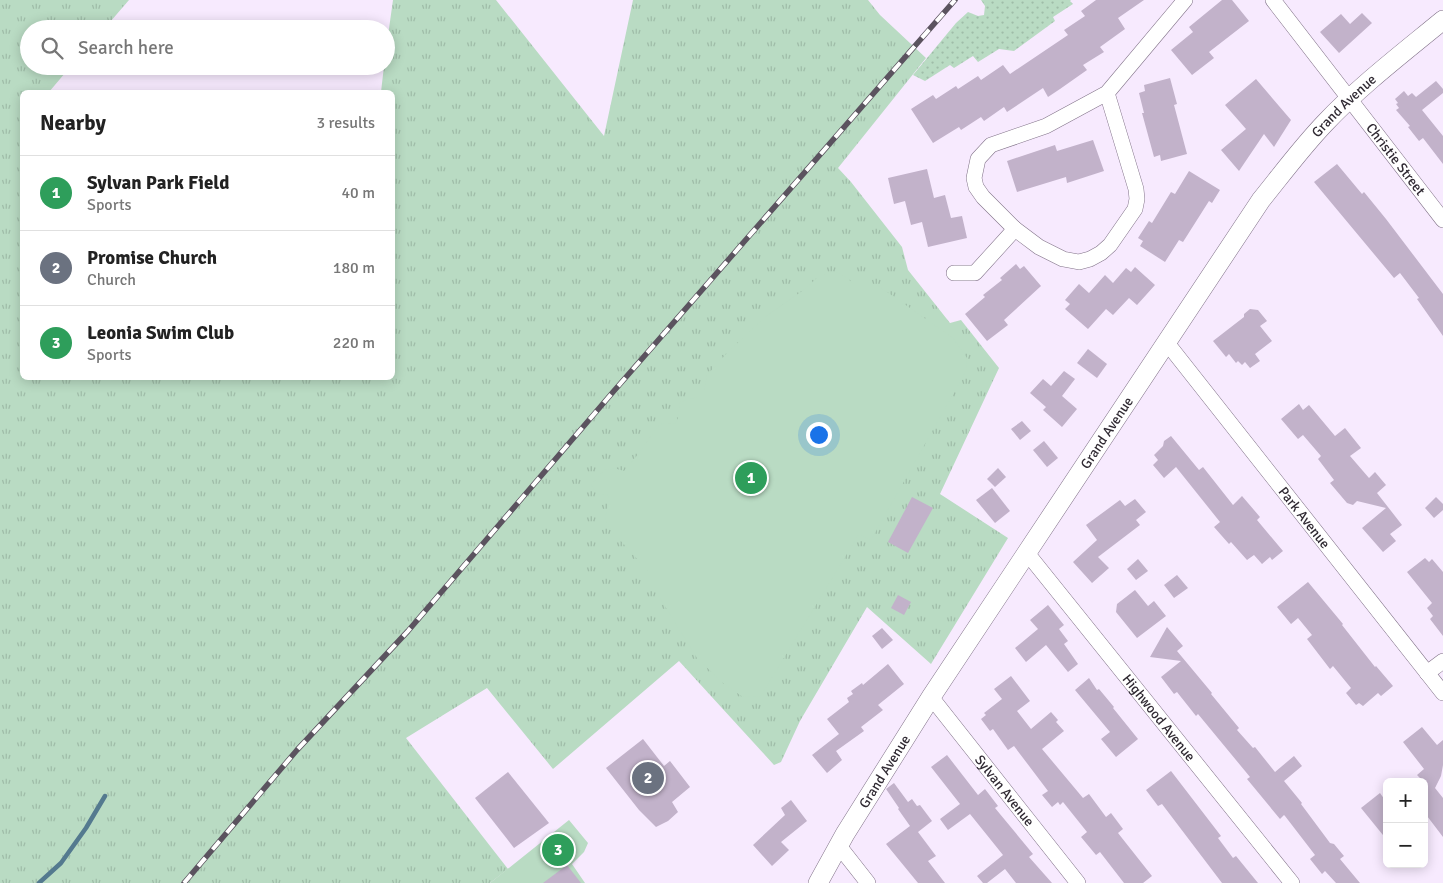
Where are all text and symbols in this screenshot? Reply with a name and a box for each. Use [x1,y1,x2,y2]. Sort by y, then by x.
search box [20,20,395,75]
icon: search [38,34,66,62]
text: Search here [78,36,174,60]
street label: Grand Avenue [1308,71,1380,141]
text: Nearby [40,110,106,136]
text: 3 results [316,113,375,133]
street label: Christie Street [1362,120,1429,199]
text: Sylvan Park Field [87,171,229,195]
text: 1 [52,183,60,203]
text: 40 m [341,183,375,203]
text: Sports [87,195,132,215]
text: Promise Church [87,246,217,270]
text: 2 [52,258,60,278]
text: 180 m [333,258,375,278]
text: Church [87,270,136,290]
text: Leonia Swim Club [87,321,234,345]
text: 3 [52,333,60,353]
text: 220 m [333,333,375,353]
text: Sports [87,345,132,365]
street label: Grand Avenue [1077,394,1137,472]
your location [806,422,832,448]
pin: 1 [735,459,767,497]
street label: Park Avenue [1275,483,1334,552]
street label: Highwood Avenue [1119,671,1199,765]
street label: Grand Avenue [855,732,914,811]
street label: Sylvan Avenue [971,752,1038,830]
pin: 2 [632,759,664,797]
map controls [1383,778,1428,868]
button: + [1383,778,1428,823]
button: − [1383,823,1428,868]
pin: 3 [542,831,574,869]

